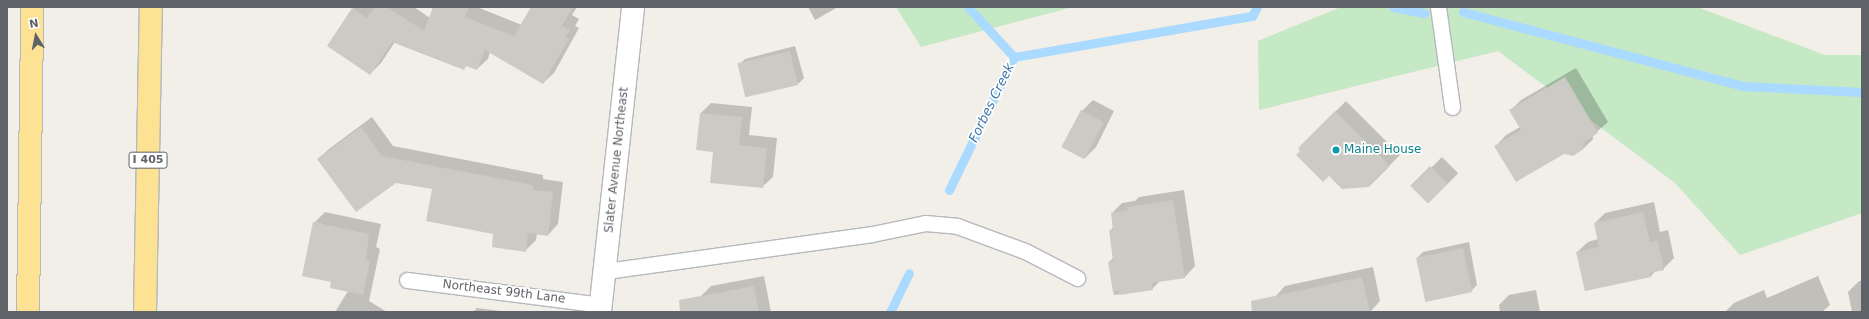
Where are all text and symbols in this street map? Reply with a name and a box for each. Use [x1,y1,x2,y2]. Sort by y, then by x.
north arrow [16,16,56,56]
text: N [28,16,39,31]
water label: Forbes Creek [966,61,1018,145]
street label: Slater Avenue Northeast [602,86,632,234]
place label: Maine House [1344,143,1421,157]
marker: Maine House [1331,145,1341,155]
road number: I 405 [128,151,168,169]
street label: Northeast 99th Lane [442,277,566,307]

